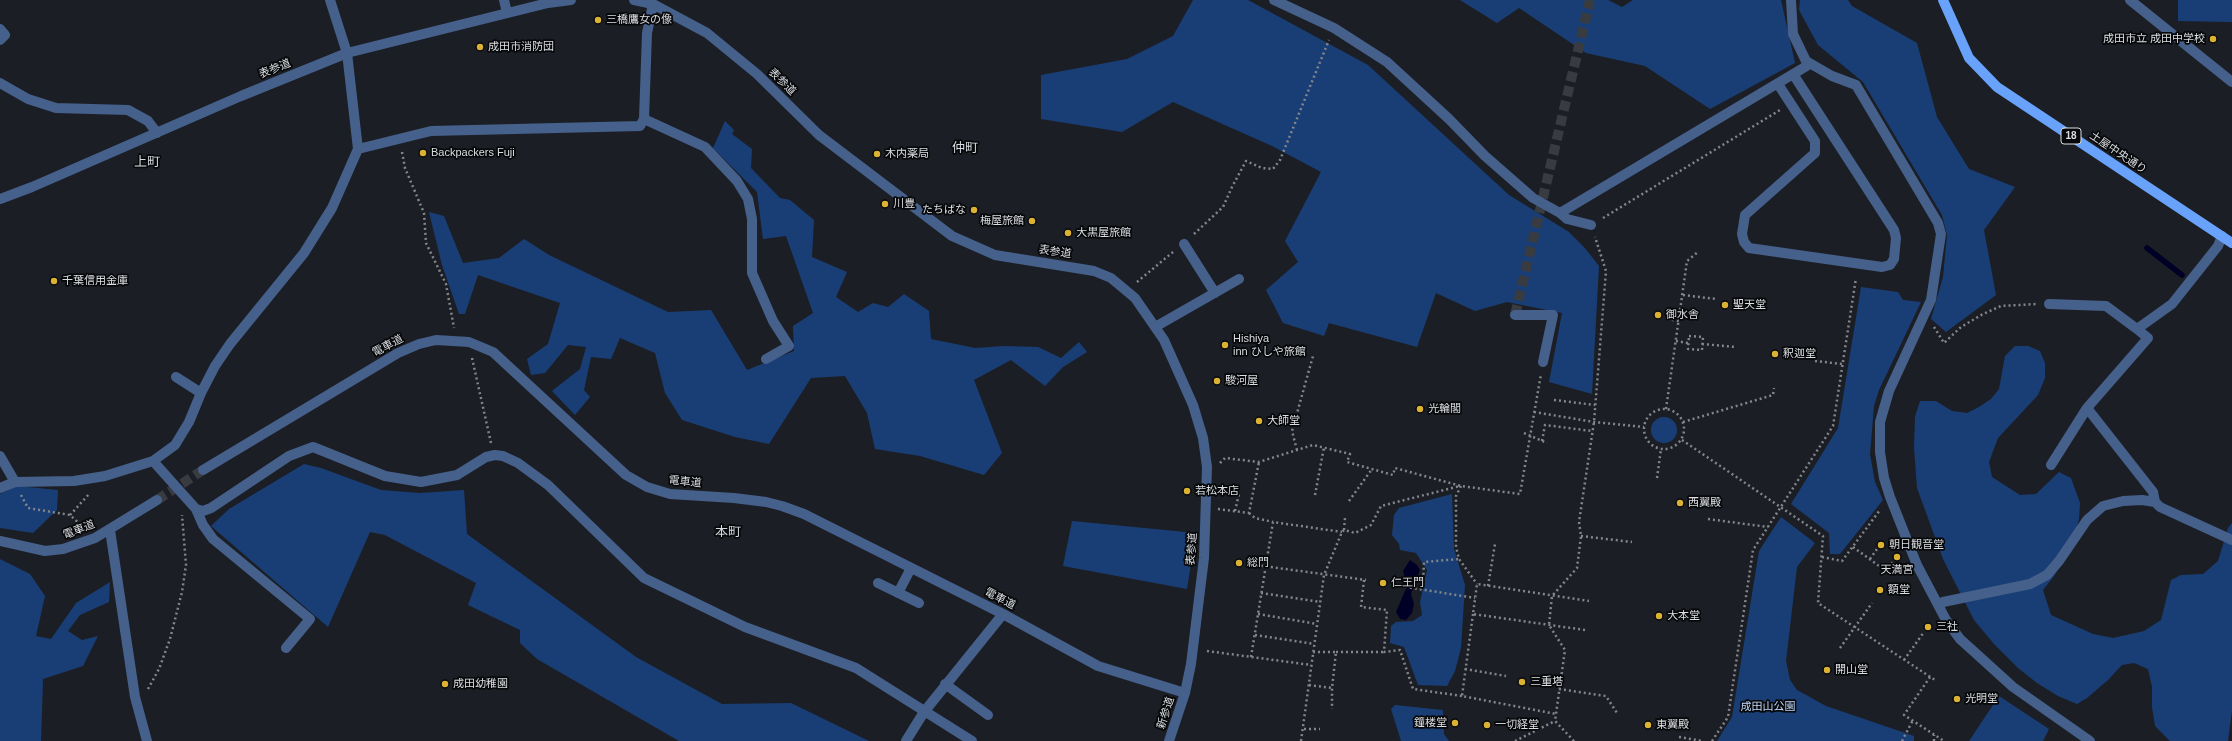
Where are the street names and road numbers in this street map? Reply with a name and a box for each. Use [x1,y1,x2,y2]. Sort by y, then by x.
street label: 表参道 [257,57,293,81]
street label: 表参道 [766,66,798,98]
road number: 18 [2061,128,2081,144]
street label: 土屋中央通り [2087,129,2149,177]
street label: 表参道 [1038,243,1072,261]
street label: 電車道 [370,332,406,360]
street label: 電車道 [668,474,702,490]
street label: 電車道 [61,518,97,542]
street label: 表参道 [1184,532,1200,566]
street label: 電車道 [982,586,1018,612]
street label: 新参道 [1155,695,1177,731]

